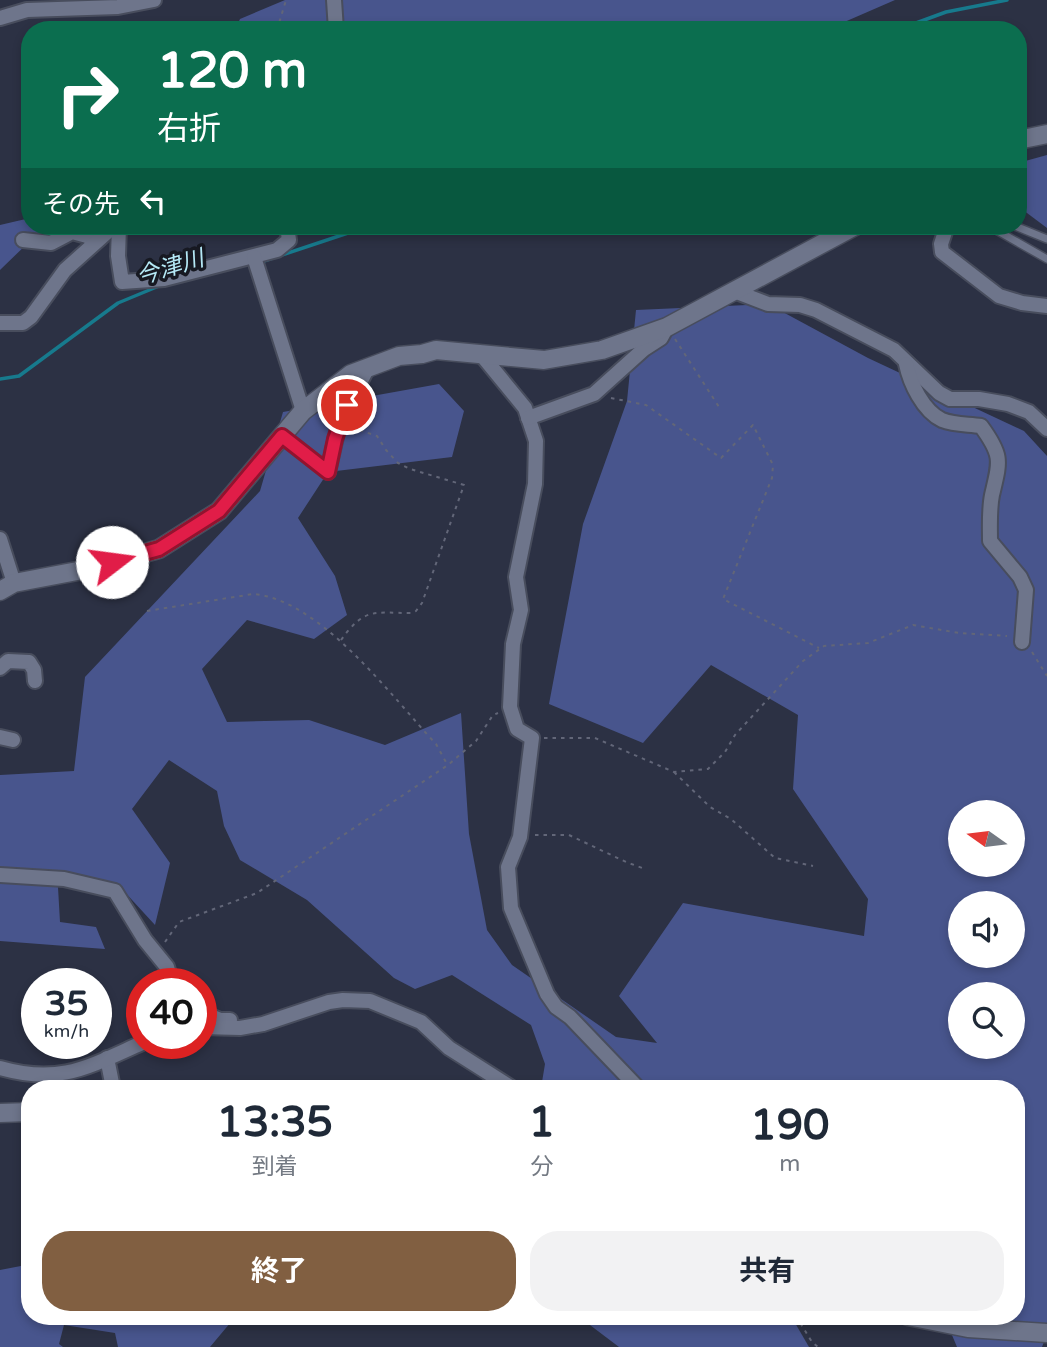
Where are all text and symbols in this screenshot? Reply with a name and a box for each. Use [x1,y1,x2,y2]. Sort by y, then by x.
text: 120 m [157,42,307,101]
icon: right [42,49,133,140]
text: 右折 [157,110,221,148]
icon: left [134,182,172,220]
text: その先 [42,189,120,220]
water label: 今津川 [133,244,210,291]
pin [317,375,377,435]
icon: arrive [328,386,366,424]
position arrow [75,525,149,599]
north arrow [948,800,1026,877]
map controls [948,800,1025,1059]
button: sound [948,891,1025,968]
speed limit sign: 40 [126,968,217,1059]
button: search [948,982,1025,1059]
text: 35 [45,983,88,1025]
text: km/h [44,1020,89,1042]
text: 13:35 [217,1097,333,1148]
text: 1 [528,1097,555,1148]
text: 190 [750,1100,829,1151]
text: m [779,1150,800,1178]
text: 到着 [252,1153,298,1181]
text: 分 [530,1153,553,1181]
button: 終了 [42,1231,516,1311]
button: 共有 [530,1231,1004,1311]

